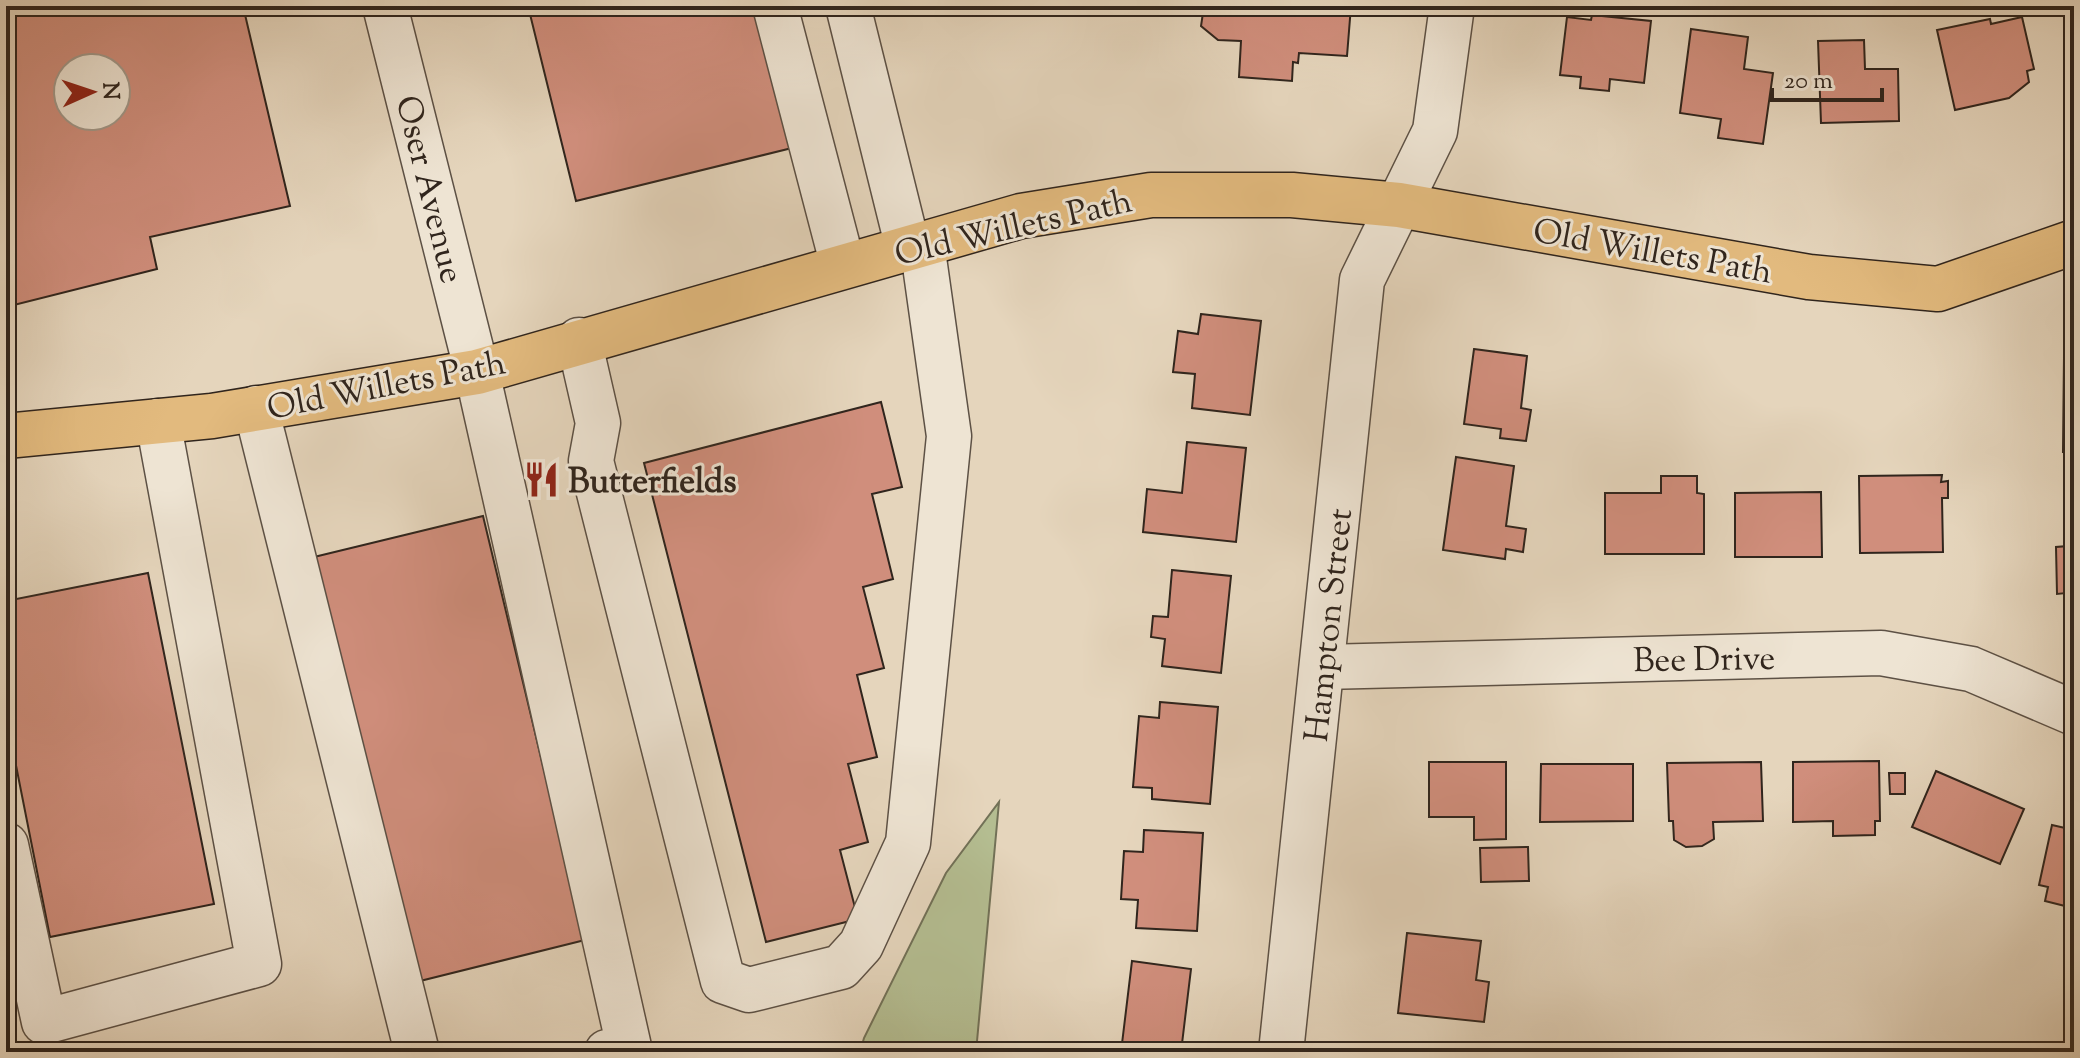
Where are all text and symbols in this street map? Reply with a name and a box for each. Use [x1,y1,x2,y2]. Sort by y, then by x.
north arrow [52,52,132,132]
scale bar [1772,52,1882,102]
text: 20 m [1784,65,1833,99]
text: N [93,82,125,101]
street label: Oser Avenue [381,91,475,289]
street label: Old Willets Path [890,178,1137,281]
street label: Old Willets Path [1529,208,1776,299]
street label: Old Willets Path [263,340,510,435]
place label: Butterfields [568,459,737,508]
restaurant icon: Butterfields [523,461,561,499]
street label: Hampton Street [1294,506,1367,744]
street label: Bee Drive [1633,636,1776,687]

